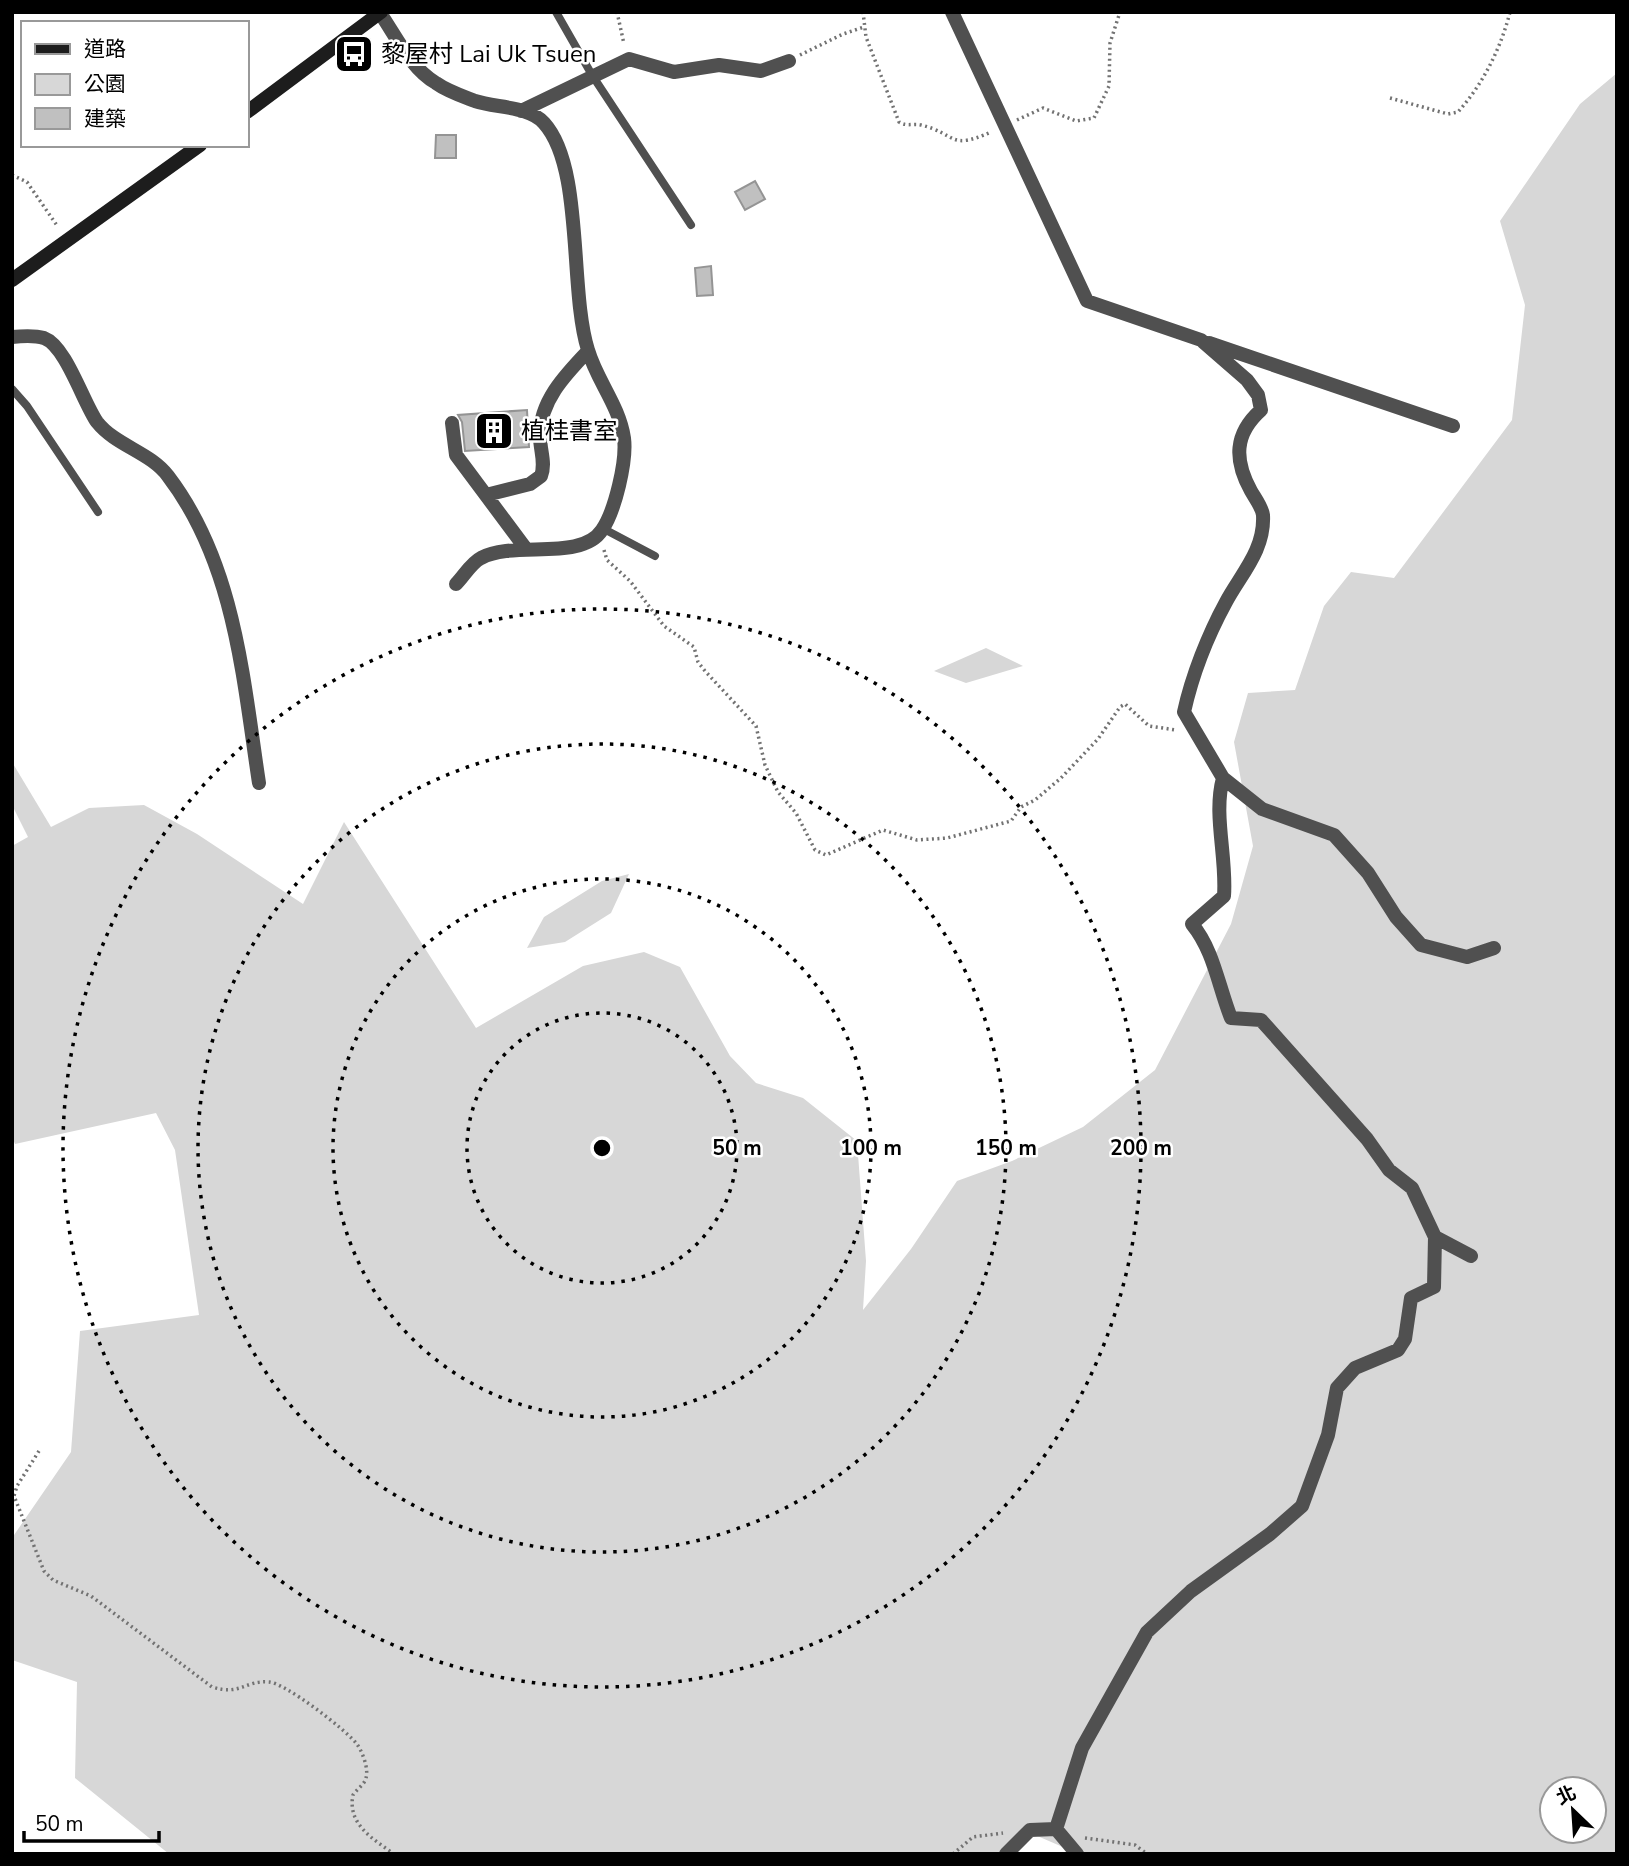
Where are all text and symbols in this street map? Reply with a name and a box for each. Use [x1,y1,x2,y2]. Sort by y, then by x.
legend [21,21,248,147]
bus stop icon: 黎屋村 Lai Uk Tsuen [333,33,375,75]
text: 道路 [84,35,126,63]
place label: 黎屋村 Lai Uk Tsuen [381,38,596,70]
text: 公園 [84,70,126,98]
text: 建築 [84,105,126,133]
building icon: 植桂書室 [473,410,515,452]
place label: 植桂書室 [521,415,617,447]
text: 50 m [712,1134,762,1162]
text: 100 m [840,1134,902,1162]
text: 150 m [975,1134,1037,1162]
text: 200 m [1110,1134,1172,1162]
centre of rings [590,1136,614,1160]
north arrow [1538,1775,1608,1845]
text: 北 [1552,1780,1580,1811]
scale bar [24,1800,159,1844]
text: 50 m [35,1810,84,1838]

